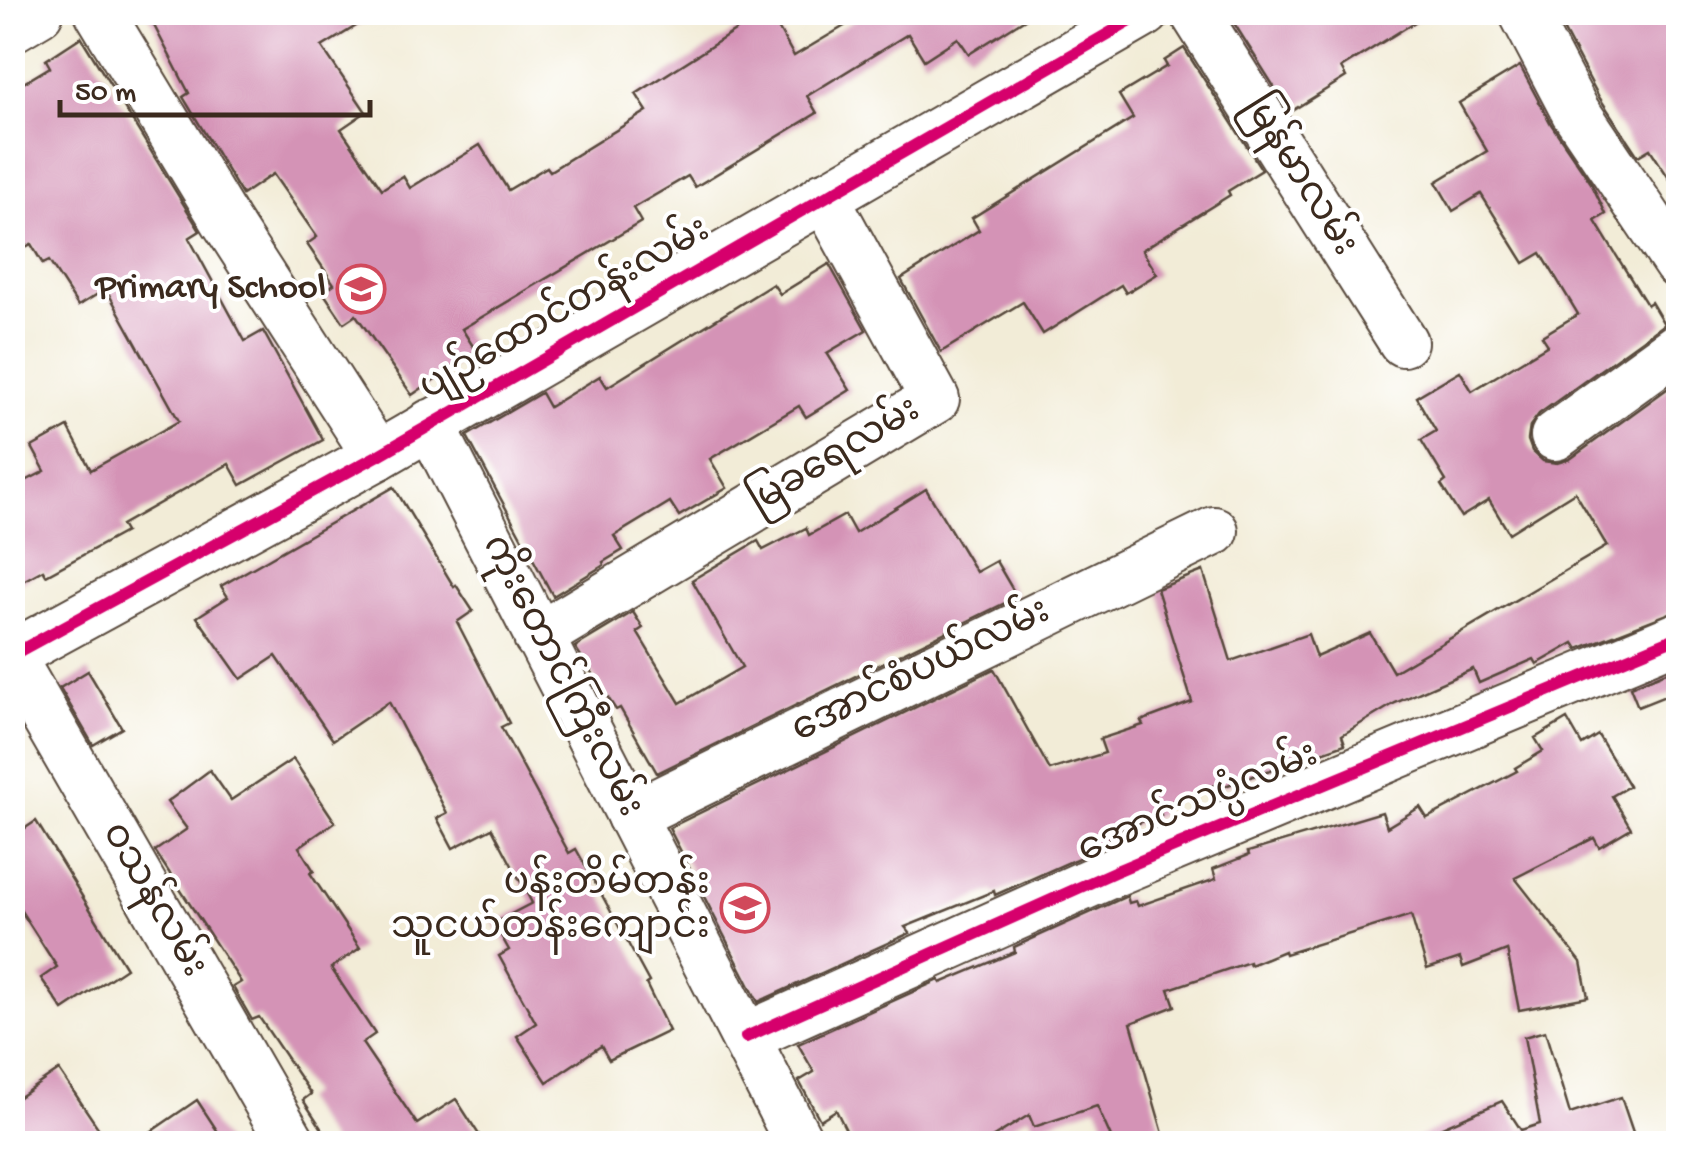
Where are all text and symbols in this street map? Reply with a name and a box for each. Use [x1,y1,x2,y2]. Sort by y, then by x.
scale bar [60,55,370,117]
text: 50 m [75,77,136,112]
street label: မြန်မာလမ်း [1229,83,1373,267]
street label: ပျဉ်ထောင်တန်းလမ်း [408,201,721,415]
school or university icon: Primary School [335,263,387,315]
place label: Primary School [94,267,326,311]
street label: မြခရေလမ်း [737,381,931,529]
street label: ကိုးတောင်ကြီးလမ်း [467,524,659,827]
street label: အောင်စံပယ်လမ်း [781,582,1058,755]
street label: အောင်သပ္ပံလမ်း [1069,725,1327,879]
street label: ဝသန်လမ်း [87,811,223,988]
place label: ပန်းတိမ်တန်း သူငယ်တန်းကျောင်း [391,854,710,955]
school or university icon: ပန်းတိမ်တန်း သူငယ်တန်းကျောင်း [719,882,771,934]

